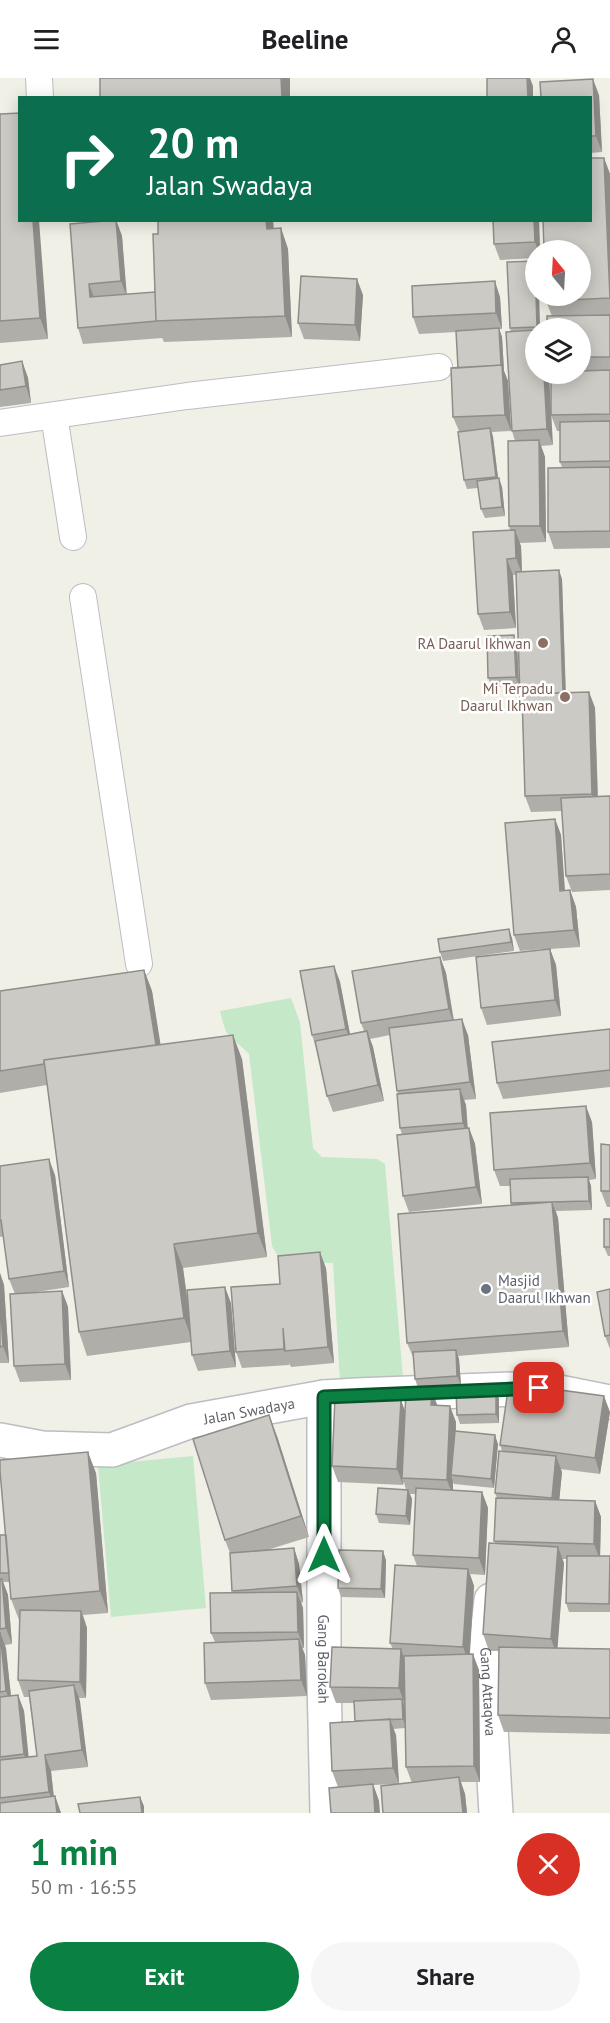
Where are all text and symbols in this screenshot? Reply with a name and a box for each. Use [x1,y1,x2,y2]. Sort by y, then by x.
text: Beeline [262,22,348,56]
icon: menu [30,23,63,56]
icon: person [547,23,580,56]
text: 20 m [147,115,239,170]
icon: right [48,120,126,198]
text: Jalan Swadaya [147,168,313,202]
north arrow [525,240,591,306]
map controls [525,240,591,384]
button: layers [525,318,591,384]
place label: RA Daarul Ikhwan [418,634,531,653]
marker: RA Daarul Ikhwan [536,636,550,650]
place label: Mi Terpadu Daarul Ikhwan [460,679,553,715]
marker: Mi Terpadu Daarul Ikhwan [558,690,572,704]
place label: Masjid Daarul Ikhwan [498,1271,591,1307]
marker: Masjid Daarul Ikhwan [479,1282,493,1296]
pin [513,1362,564,1413]
icon: arrive [522,1371,555,1404]
street label: Jalan Swadaya [201,1393,296,1428]
position arrow [292,1523,356,1587]
street label: Gang Barokah [315,1614,334,1704]
street label: Gang Attaqwa [477,1647,501,1737]
text: 1 min [30,1828,118,1875]
button: close [517,1833,580,1896]
text: 50 m · 16:55 [30,1874,137,1900]
button: Exit [30,1942,299,2011]
button: Share [311,1942,580,2011]

